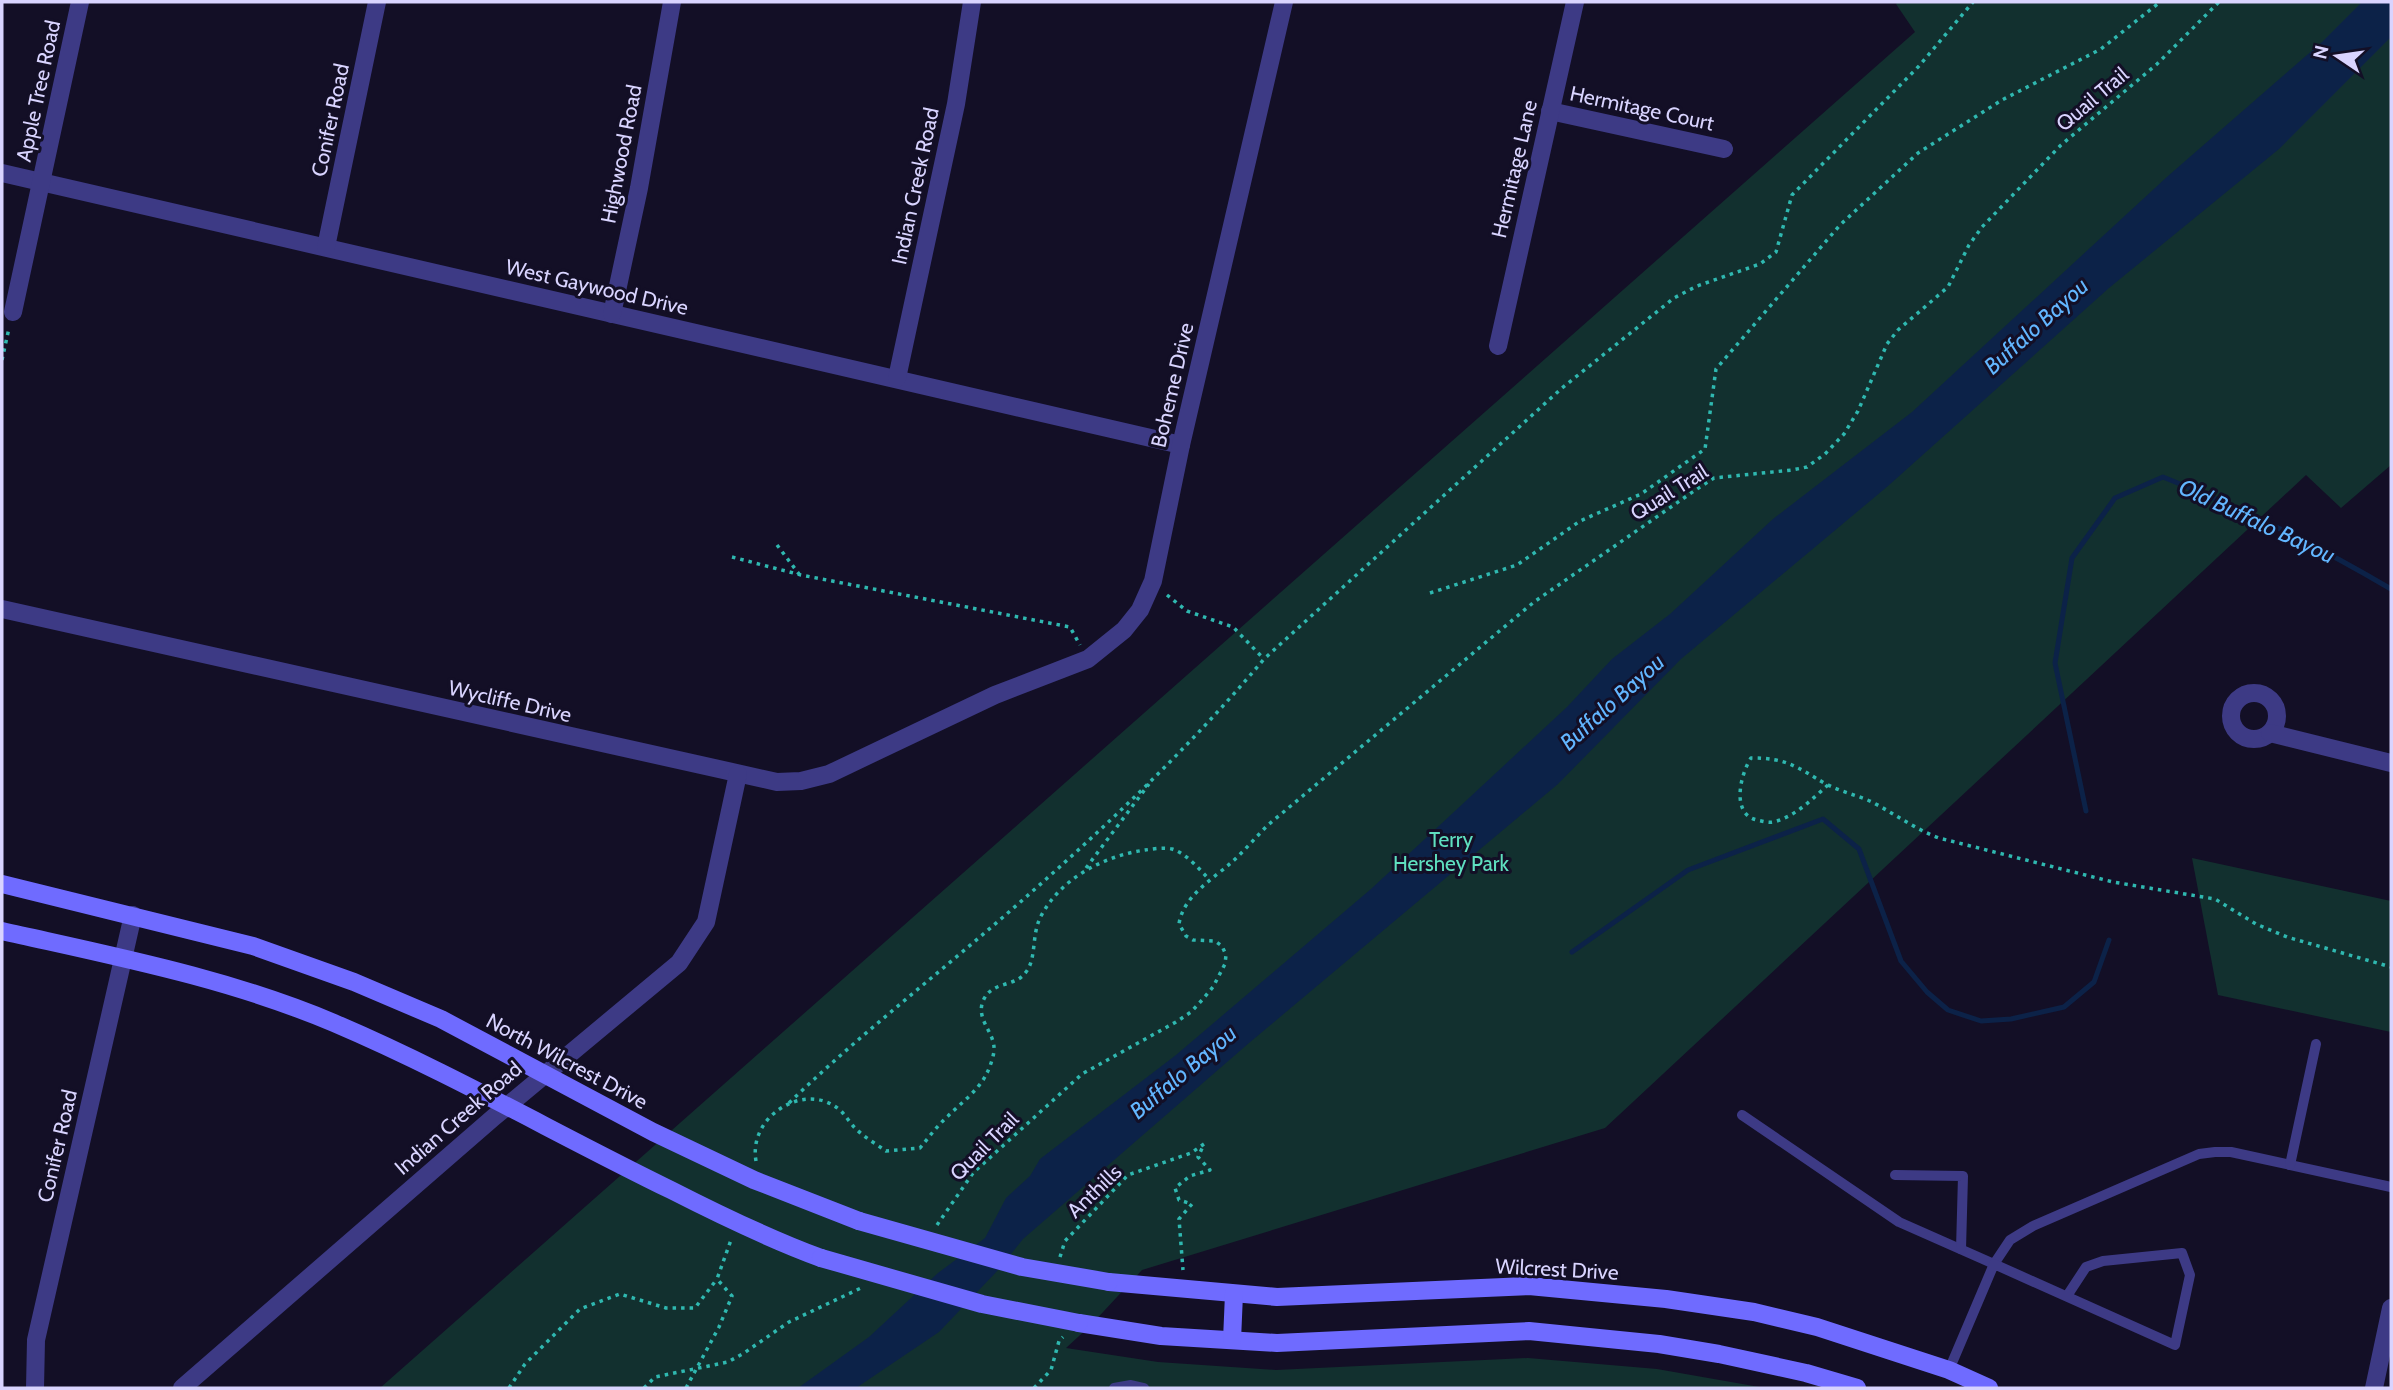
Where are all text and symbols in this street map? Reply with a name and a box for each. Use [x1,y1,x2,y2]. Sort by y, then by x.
street label: Apple Tree Road [11,18,65,164]
north arrow [2302,21,2372,91]
text: N [2308,43,2334,61]
street label: Conifer Road [306,61,354,179]
street label: Quail Trail [2051,62,2133,136]
street label: Hermitage Court [1568,81,1716,135]
street label: Highwood Road [595,82,647,226]
street label: Hermitage Lane [1486,97,1542,240]
street label: Indian Creek Road [886,105,944,267]
street label: West Gaywood Drive [503,254,691,320]
water label: Buffalo Bayou [1978,272,2094,380]
street label: Boheme Drive [1146,320,1199,450]
street label: Quail Trail [1626,458,1712,526]
water label: Old Buffalo Bayou [2174,473,2340,569]
water label: Buffalo Bayou [1554,648,1670,756]
street label: Wycliffe Drive [446,675,574,727]
park label: Terry Hershey Park [1393,827,1509,876]
street label: North Wilcrest Drive [482,1008,652,1114]
water label: Buffalo Bayou [1124,1019,1242,1125]
street label: Indian Creek Road [389,1056,527,1180]
street label: Conifer Road [32,1087,82,1205]
street label: Quail Trail [945,1107,1023,1185]
street label: Anthills [1062,1159,1127,1223]
street label: Wilcrest Drive [1495,1253,1619,1285]

